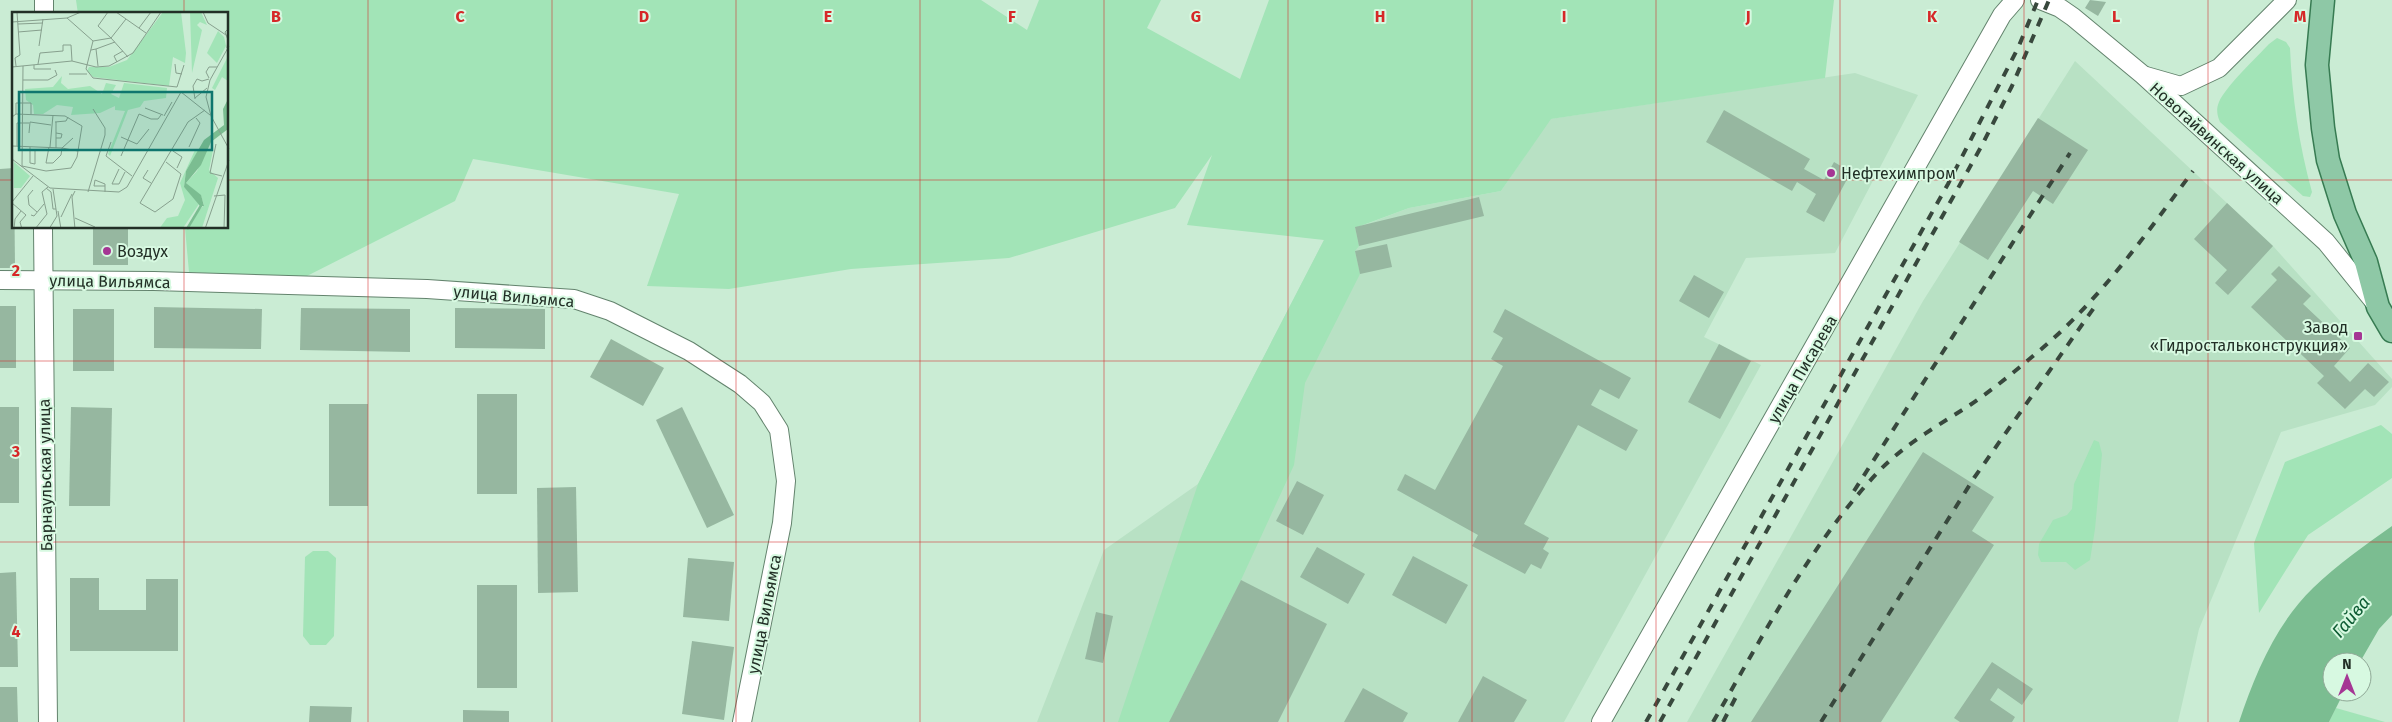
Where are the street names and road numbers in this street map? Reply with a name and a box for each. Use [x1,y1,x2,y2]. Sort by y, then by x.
street label: Новогайвинская улица [2146,78,2287,208]
street label: улица Вильямса [49,271,171,292]
street label: улица Вильямса [453,282,575,311]
street label: улица Писарева [1764,312,1841,426]
street label: Барнаульская улица [35,399,56,551]
street label: улица Вильямса [744,553,785,675]

